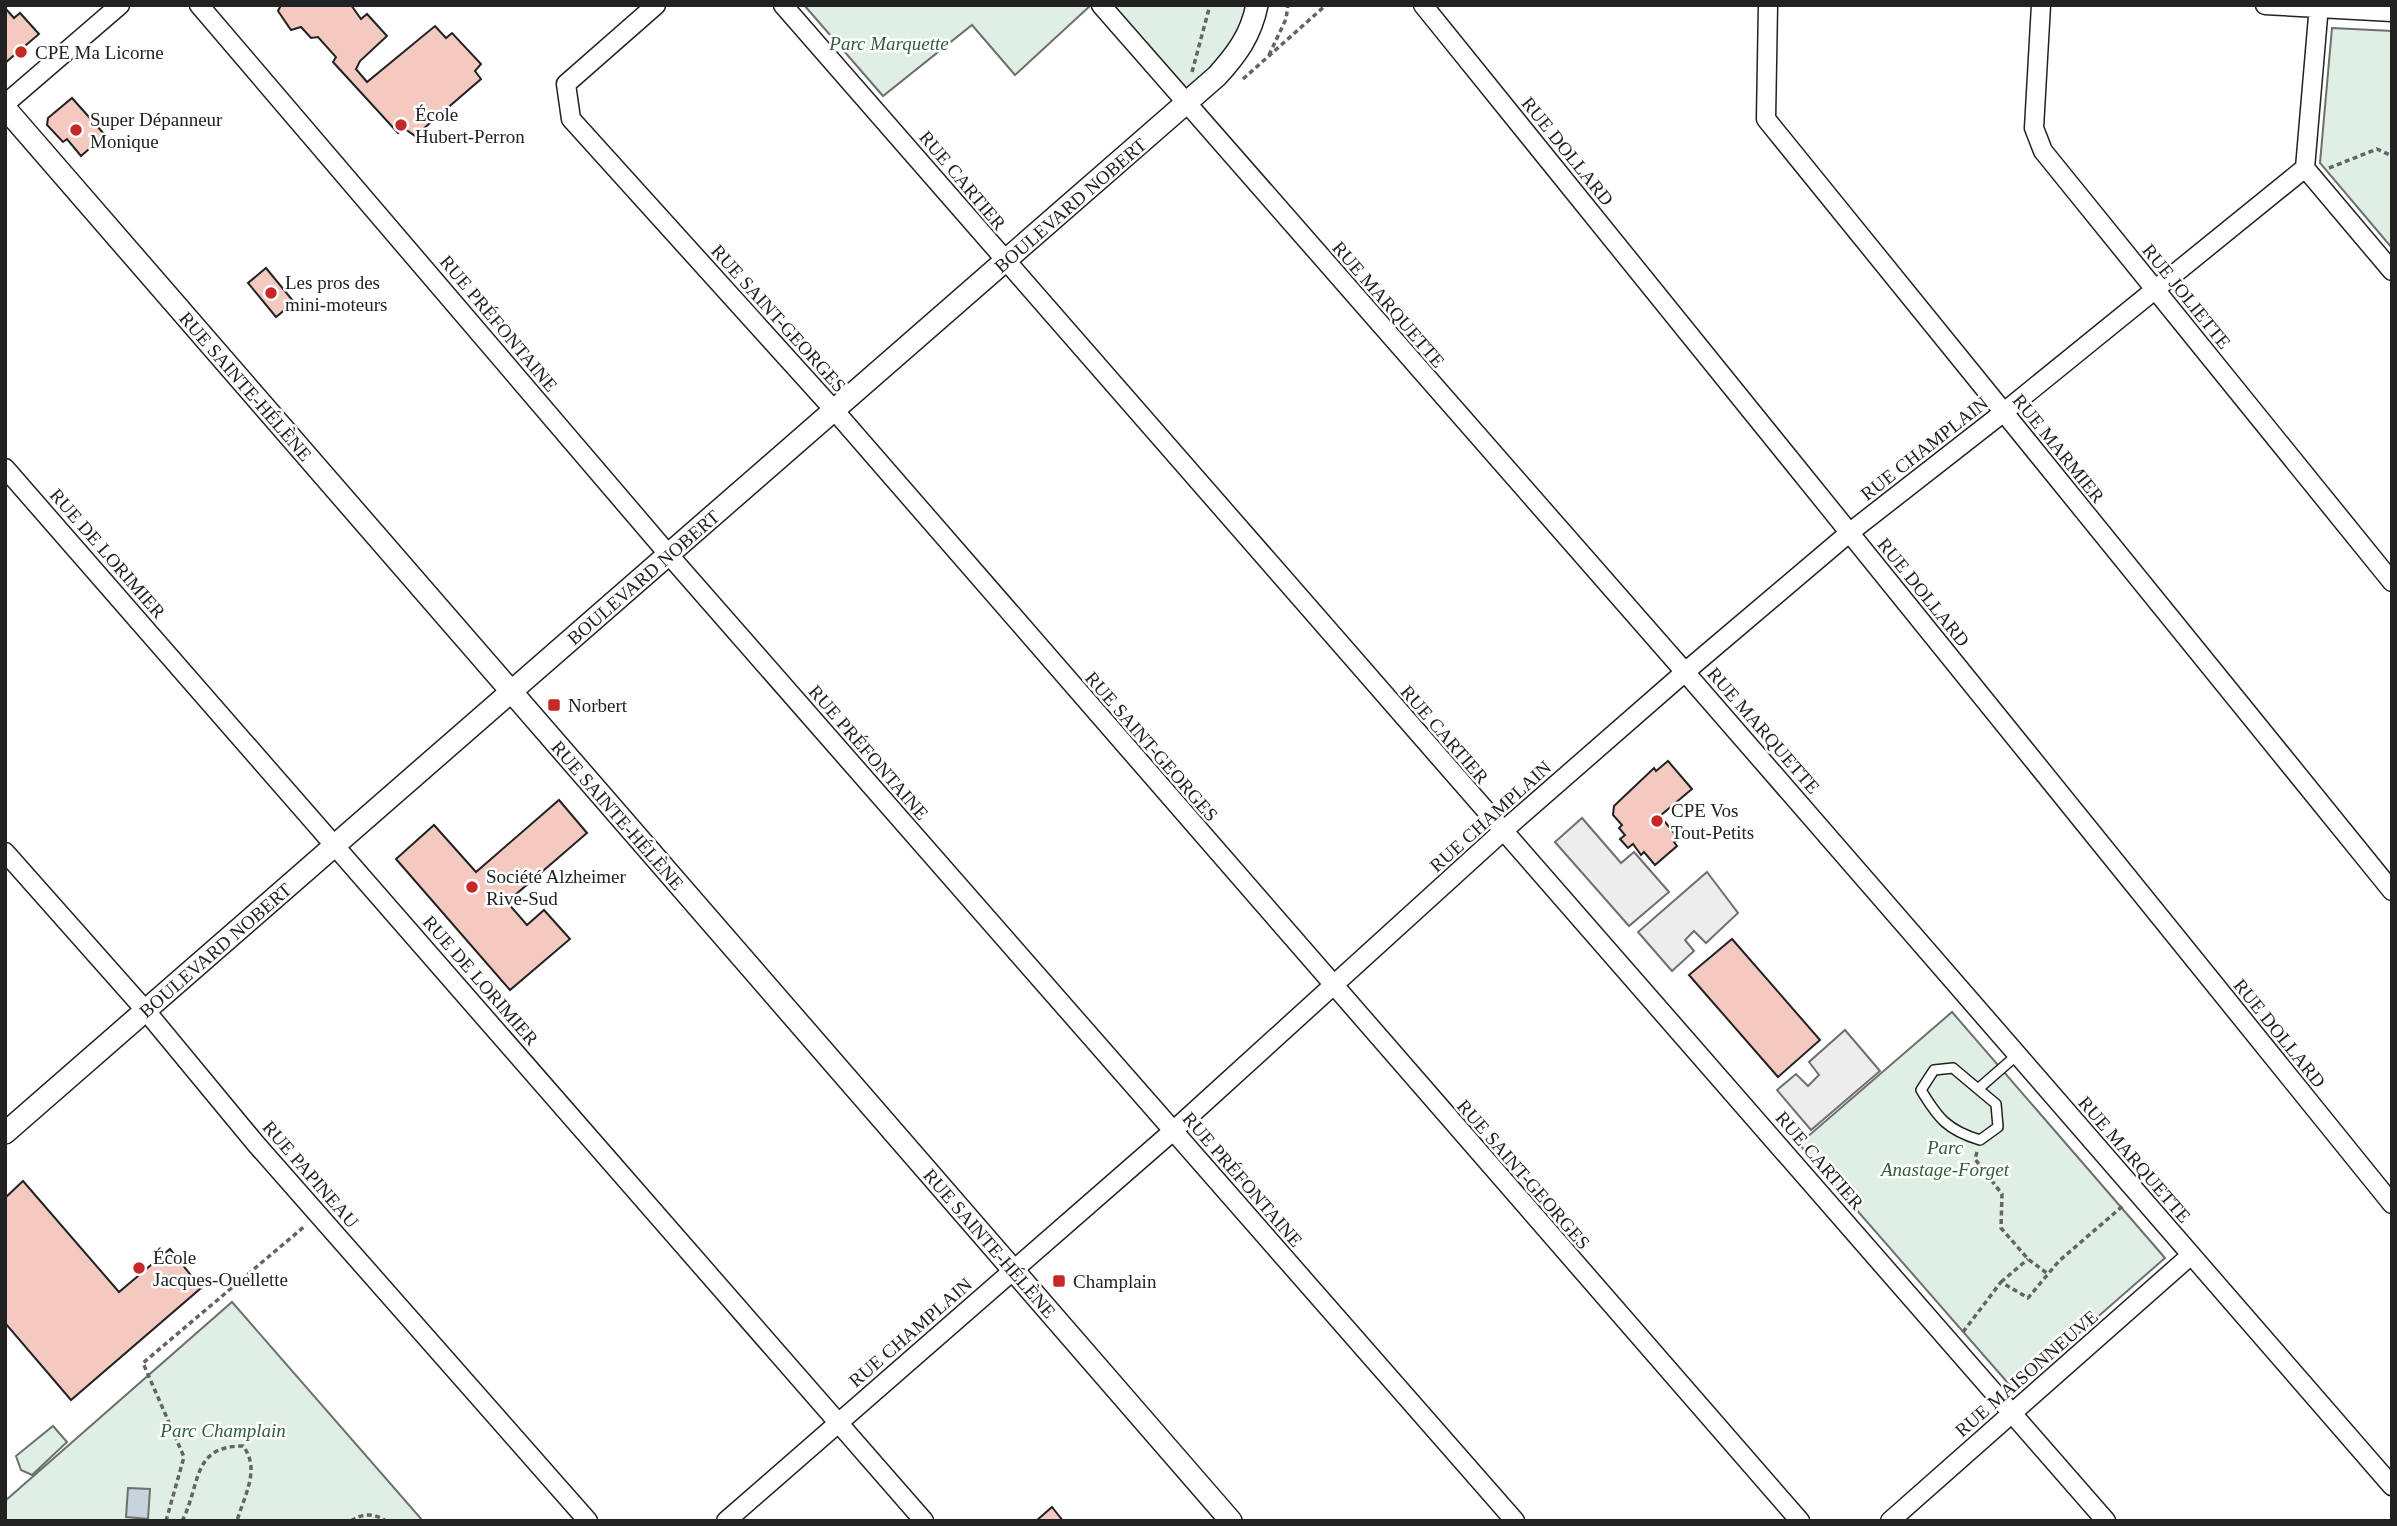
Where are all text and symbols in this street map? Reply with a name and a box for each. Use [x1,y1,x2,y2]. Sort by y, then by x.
park label: Parc Marquette [828,33,949,54]
place label: CPE Ma Licorne [35,42,164,63]
marker: CPE Ma Licorne [13,44,29,60]
street label: RUE DOLLARD [1517,93,1618,210]
place label: École Hubert-Perron [415,104,525,147]
place label: Super Dépanneur Monique [90,109,223,152]
marker: École Hubert-Perron [393,117,409,133]
marker: Super Dépanneur Monique [68,122,84,138]
street label: RUE CARTIER [915,127,1010,234]
street label: BOULEVARD NOBERT [990,133,1151,277]
street label: RUE MARQUETTE [1328,237,1449,372]
street label: RUE SAINT-GEORGES [707,240,850,396]
street label: RUE JOLIETTE [2138,240,2235,353]
street label: RUE PRÉFONTAINE [436,251,562,396]
place label: Les pros des mini-moteurs [285,272,387,315]
marker: Les pros des mini-moteurs [263,285,279,301]
street label: RUE SAINTE-HÉLÈNE [175,308,316,465]
street label: RUE MARMIER [2008,390,2109,507]
street label: RUE CHAMPLAIN [1856,392,1992,505]
street label: RUE DE LORIMIER [46,484,170,623]
street label: BOULEVARD NOBERT [563,505,724,649]
street label: RUE DOLLARD [1873,534,1974,651]
street label: RUE MARQUETTE [1703,663,1824,798]
street label: RUE SAINT-GEORGES [1081,667,1222,825]
street label: RUE PRÉFONTAINE [805,681,933,824]
street label: RUE CARTIER [1396,681,1493,788]
place label: Norbert [568,695,628,716]
marker: Norbert [546,697,562,713]
street label: RUE SAINTE-HÉLÈNE [547,737,688,894]
street label: RUE CHAMPLAIN [1425,756,1555,876]
place label: CPE Vos Tout-Petits [1671,800,1754,843]
marker: CPE Vos Tout-Petits [1649,813,1665,829]
place label: Société Alzheimer Rive-Sud [486,866,626,909]
street label: BOULEVARD NOBERT [135,878,296,1022]
marker: Société Alzheimer Rive-Sud [464,879,480,895]
street label: RUE DE LORIMIER [419,911,543,1050]
street label: RUE DOLLARD [2229,975,2330,1092]
street label: RUE MARQUETTE [2074,1092,2195,1227]
street label: RUE SAINT-GEORGES [1453,1095,1594,1253]
street label: RUE CARTIER [1771,1107,1868,1214]
street label: RUE PRÉFONTAINE [1179,1108,1307,1251]
street label: RUE PAPINEAU [258,1117,363,1232]
park label: Parc Anastage-Forget [1879,1137,2010,1180]
street label: RUE SAINTE-HÉLÈNE [919,1165,1060,1322]
place label: École Jacques-Ouellette [153,1247,288,1290]
marker: École Jacques-Ouellette [131,1260,147,1276]
place label: Champlain [1073,1271,1157,1292]
street label: RUE CHAMPLAIN [845,1273,976,1391]
marker: Champlain [1051,1273,1067,1289]
street label: RUE MAISONNEUVE [1951,1306,2102,1441]
park label: Parc Champlain [159,1420,286,1441]

